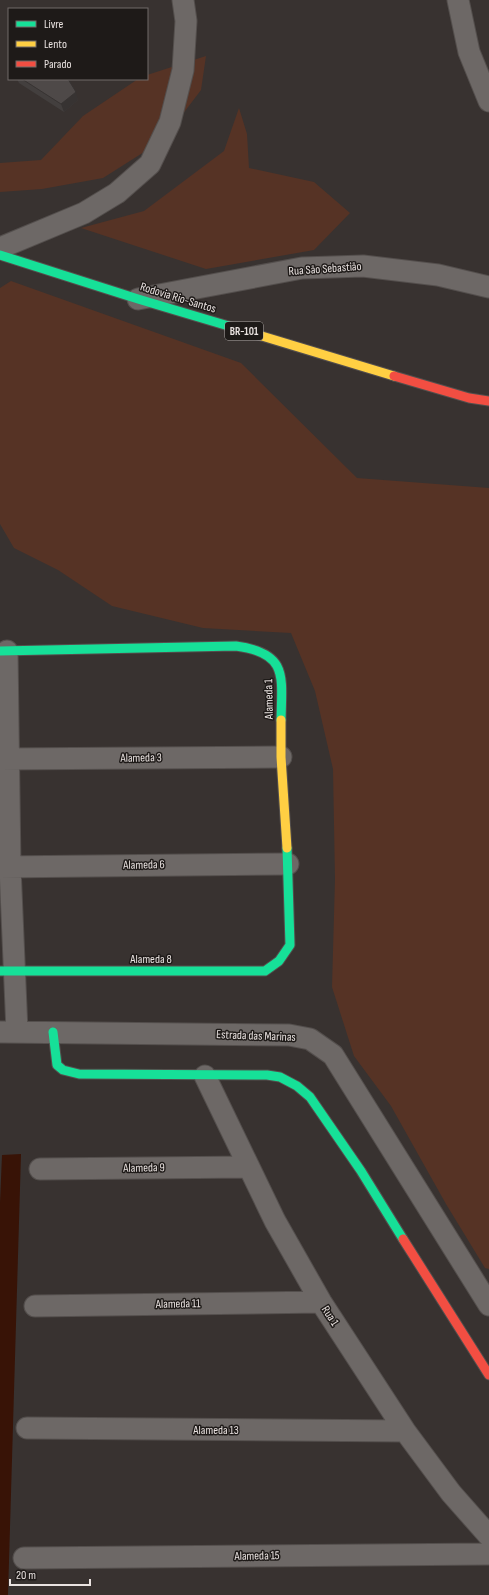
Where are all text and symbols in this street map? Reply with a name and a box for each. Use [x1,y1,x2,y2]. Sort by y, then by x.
legend [8,8,148,80]
text: Livre [44,17,64,32]
text: Lento [44,37,67,52]
text: Parado [44,57,71,72]
street label: Rua São Sebastião [288,259,362,279]
street label: Rodovia Rio-Santos [138,279,218,317]
road number: BR-101 [225,322,263,340]
street label: Alameda 1 [261,678,277,720]
street label: Alameda 3 [119,750,162,766]
street label: Alameda 6 [122,857,165,873]
street label: Alameda 8 [129,952,172,967]
street label: Estrada das Marinas [216,1027,296,1045]
street label: Alameda 9 [122,1160,165,1176]
street label: Alameda 11 [155,1296,201,1312]
street label: Rua 1 [318,1303,343,1330]
street label: Alameda 13 [192,1423,239,1438]
street label: Alameda 15 [233,1548,280,1564]
scale bar [10,1561,90,1587]
text: 20 m [16,1568,36,1583]

